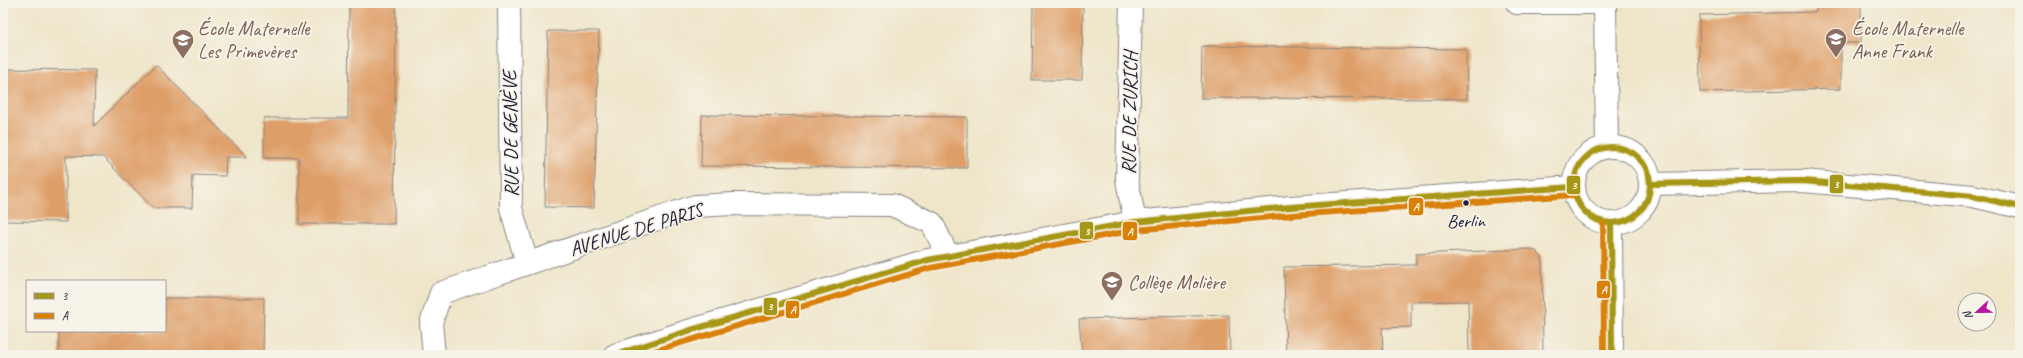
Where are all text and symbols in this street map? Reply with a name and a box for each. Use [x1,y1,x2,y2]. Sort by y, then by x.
place label: École Maternelle Les Primevères [198,16,311,64]
place label: École Maternelle Anne Frank [1852,16,1965,64]
school or university icon: École Maternelle Anne Frank [1823,26,1849,59]
school or university icon: École Maternelle Les Primevères [170,27,196,60]
street label: RUE DE ZURICH [1116,48,1143,175]
street label: RUE DE GENÈVE [497,68,524,197]
line badge: 3 [1829,174,1844,194]
line badge: 3 [1566,175,1581,195]
text: 3 [1834,177,1840,191]
text: 3 [1572,178,1578,192]
street label: AVENUE DE PARIS [566,196,709,262]
line badge: A [1408,197,1424,216]
marker: Berlin [1461,198,1471,208]
text: A [1413,199,1420,213]
place label: Berlin [1447,209,1487,233]
line badge: 3 [1079,221,1094,240]
line badge: A [1122,221,1138,241]
text: 3 [1085,224,1091,238]
text: A [1127,224,1134,238]
school or university icon: Collège Molière [1099,269,1125,302]
place label: Collège Molière [1128,270,1226,295]
legend [26,280,166,332]
line badge: A [1596,280,1611,299]
text: A [1601,282,1608,296]
text: 3 [62,288,69,304]
north arrow [1957,292,1997,332]
line badge: 3 [763,297,778,316]
text: 3 [768,299,774,313]
line badge: A [785,300,800,319]
text: A [790,302,797,316]
text: A [62,308,69,324]
text: N [1959,308,1975,322]

